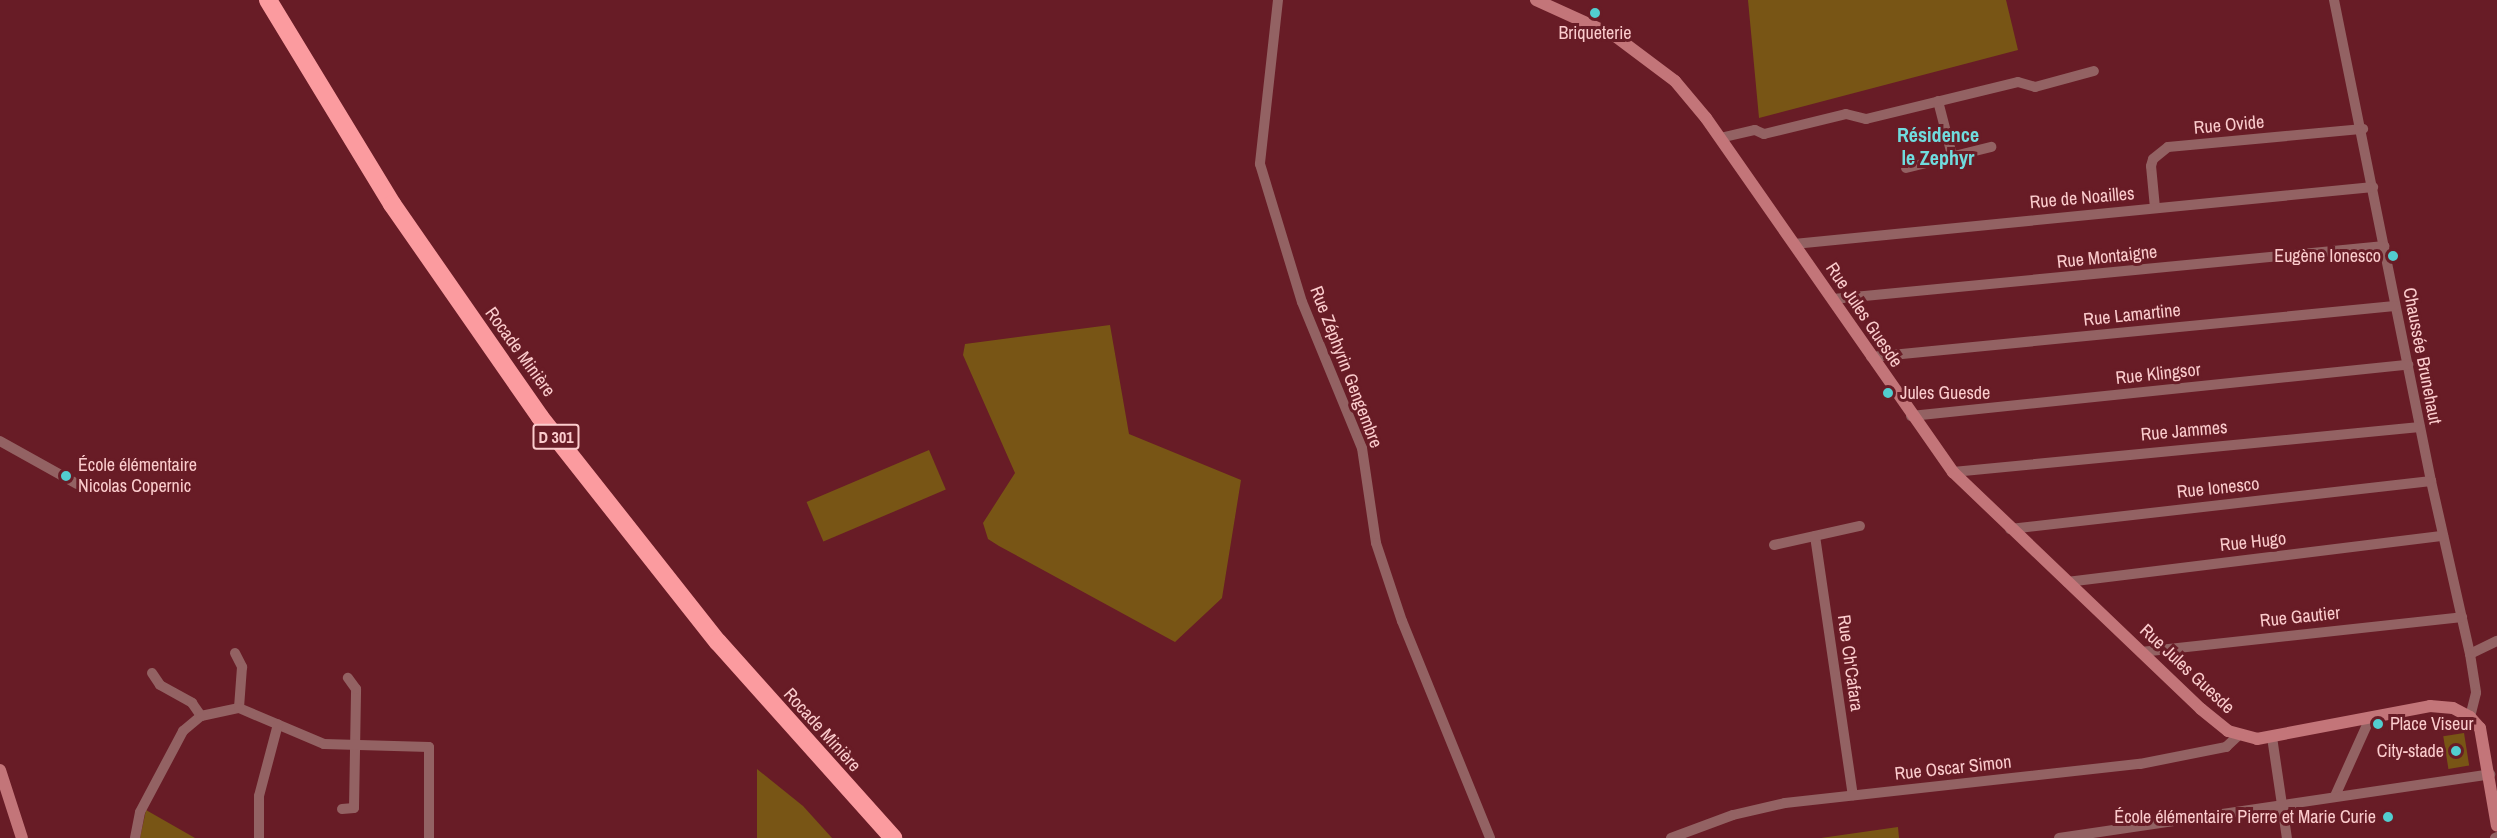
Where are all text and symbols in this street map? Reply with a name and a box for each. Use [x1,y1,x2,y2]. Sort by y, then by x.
marker: Briqueterie [1588,6,1602,20]
place label: Briqueterie [1558,22,1632,44]
street label: Rue Ovide [2193,111,2265,139]
district label: Résidence le Zephyr [1897,123,1979,170]
street label: Rue de Noailles [2029,183,2135,213]
street label: Rue Montaigne [2056,241,2158,273]
place label: Eugène Ionesco [2274,245,2381,267]
marker: Eugène Ionesco [2386,249,2400,263]
street label: Rue Jules Guesde [1821,259,1907,371]
street label: Rue Zéphyrin Gengembre [1305,283,1387,451]
street label: Chaussée Brunehaut [2398,286,2446,426]
street label: Rue Lamartine [2082,299,2182,331]
street label: Rocade Minière [480,303,560,401]
street label: Rue Klingsor [2114,359,2202,389]
place label: Jules Guesde [1900,382,1990,404]
marker: Jules Guesde [1881,386,1895,400]
street label: Rue Jammes [2140,416,2228,446]
road number: D 301 [532,424,580,450]
place label: École élémentaire Nicolas Copernic [78,455,197,498]
marker: École élémentaire Nicolas Copernic [59,469,73,483]
street label: Rue Ionesco [2176,473,2260,503]
street label: Rue Hugo [2219,528,2287,556]
street label: Rue Gautier [2259,602,2341,632]
street label: Rue Ch'Cafara [1833,613,1867,713]
street label: Rue Jules Guesde [2135,620,2239,718]
street label: Rocade Minière [779,684,865,776]
place label: Place Viseur [2390,713,2473,735]
marker: Place Viseur [2371,717,2385,731]
place label: City-stade [2377,740,2444,762]
marker: City-stade [2449,744,2463,758]
street label: Rue Oscar Simon [1894,751,2012,785]
place label: École élémentaire Pierre et Marie Curie [2114,806,2376,828]
marker: École élémentaire Pierre et Marie Curie [2381,810,2395,824]

